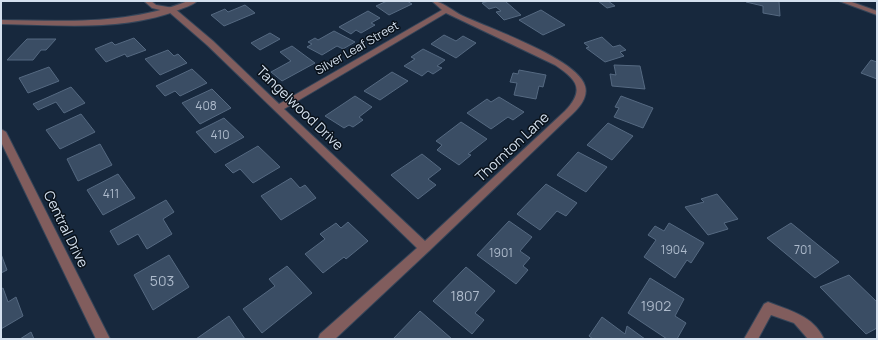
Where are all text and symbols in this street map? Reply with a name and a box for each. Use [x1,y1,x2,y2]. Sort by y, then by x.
street label: Silver Leaf Street [312,17,402,78]
street label: Tangelwood Drive [253,61,348,154]
house number: 408 [195,97,217,114]
street label: Thornton Lane [471,107,553,186]
house number: 410 [210,126,230,143]
house number: 411 [103,185,119,202]
street label: Central Drive [40,187,93,270]
house number: 1904 [661,241,687,258]
house number: 701 [794,241,812,258]
house number: 1901 [489,244,513,261]
house number: 503 [150,271,174,290]
house number: 1807 [450,286,480,305]
house number: 1902 [641,296,671,315]

